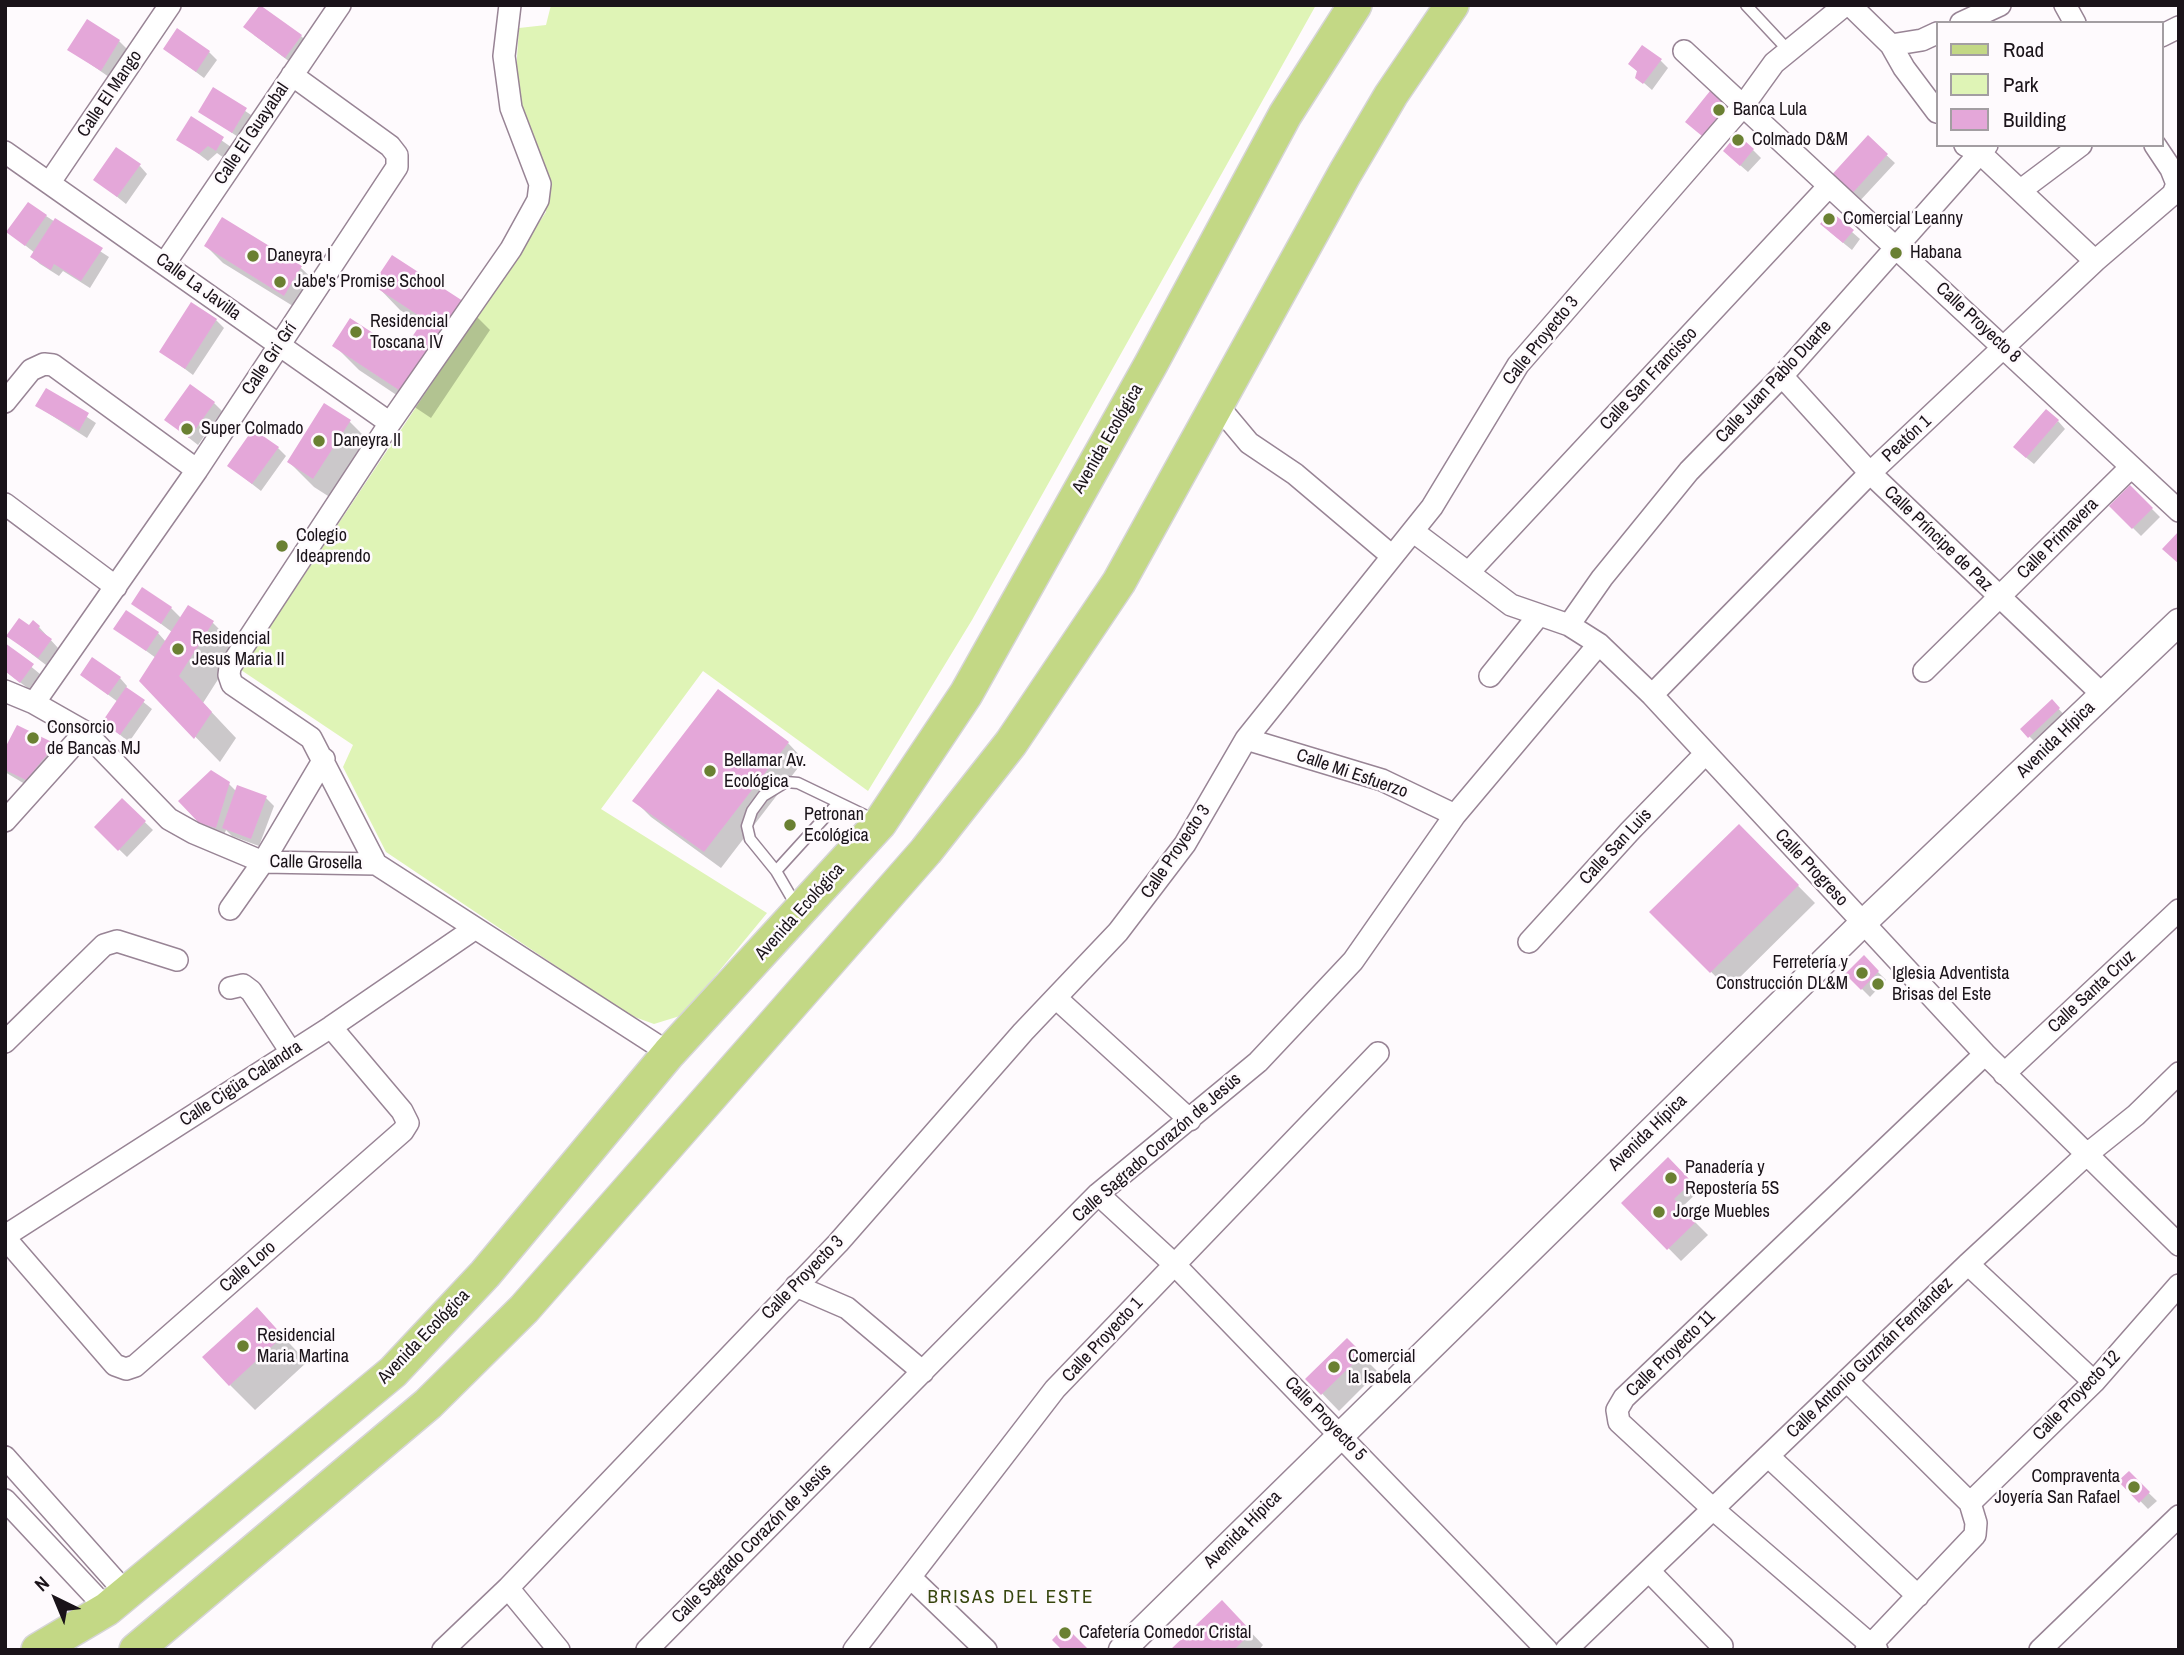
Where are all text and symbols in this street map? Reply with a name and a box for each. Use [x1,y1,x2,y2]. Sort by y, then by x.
legend [1936,21,2163,147]
text: Road [2003,35,2044,64]
street label: Calle El Mango [73,46,147,142]
text: Park [2003,70,2038,99]
street label: Calle El Guayabal [210,79,294,189]
place label: Banca Lula [1733,99,1807,121]
marker: Banca Lula [1711,102,1727,118]
text: Building [2003,105,2066,134]
place label: Colmado D&M [1752,129,1848,151]
marker: Colmado D&M [1730,132,1746,148]
place label: Comercial Leanny [1843,208,1963,230]
marker: Comercial Leanny [1821,211,1837,227]
place label: Habana [1910,242,1962,264]
place label: Daneyra I [267,245,331,267]
marker: Habana [1888,245,1904,261]
marker: Daneyra I [245,248,261,264]
street label: Calle La Javilla [151,249,245,325]
place label: Jabe's Promise School [294,271,444,293]
marker: Jabe's Promise School [272,274,288,290]
street label: Calle Proyecto 8 [1931,278,2025,368]
street label: Calle Proyecto 3 [1499,292,1583,390]
place label: Residencial Toscana IV [370,311,448,354]
street label: Calle Juan Pablo Duarte [1712,316,1836,448]
street label: Calle Gri Grí [238,319,302,399]
street label: Calle San Francisco [1596,323,1702,435]
marker: Residencial Toscana IV [348,324,364,340]
street label: Avenida Ecológica [1068,380,1148,498]
street label: Peatón 1 [1878,411,1936,467]
place label: Super Colmado [201,418,304,440]
marker: Super Colmado [179,421,195,437]
place label: Daneyra II [333,430,401,452]
marker: Daneyra II [311,433,327,449]
street label: Calle Príncipe de Paz [1879,482,1997,596]
street label: Calle Primavera [2013,494,2103,584]
place label: Colegio Ideaprendo [296,525,371,568]
marker: Colegio Ideaprendo [274,538,290,554]
place label: Residencial Jesus Maria II [192,628,285,670]
marker: Residencial Jesus Maria II [170,641,186,657]
street label: Avenida Hípica [2012,697,2100,783]
place label: Consorcio de Bancas MJ [47,717,141,760]
marker: Consorcio de Bancas MJ [25,730,41,746]
street label: Calle Mi Esfuerzo [1293,745,1411,803]
place label: Bellamar Av. Ecológica [724,750,806,792]
marker: Bellamar Av. Ecológica [702,763,718,779]
street label: Calle Proyecto 3 [1137,801,1215,903]
place label: Petronan Ecológica [804,804,869,846]
street label: Calle San Luis [1575,805,1657,889]
marker: Petronan Ecológica [782,817,798,833]
street label: Calle Progreso [1770,825,1852,911]
street label: Calle Grosella [269,851,363,875]
street label: Avenida Ecológica [751,859,849,965]
street label: Calle Santa Cruz [2044,946,2140,1038]
place label: Ferretería y Construcción DL&M [1716,952,1848,995]
place label: Iglesia Adventista Brisas del Este [1892,963,2009,1006]
marker: Ferretería y Construcción DL&M [1854,965,1870,981]
marker: Iglesia Adventista Brisas del Este [1870,976,1886,992]
street label: Calle Cigüa Calandra [176,1037,306,1131]
street label: Calle Sagrado Corazón de Jesús [1068,1069,1246,1227]
street label: Avenida Hípica [1604,1090,1692,1176]
place label: Panadería y Repostería 5S [1685,1157,1779,1200]
marker: Panadería y Repostería 5S [1663,1170,1679,1186]
place label: Jorge Muebles [1673,1201,1770,1223]
marker: Jorge Muebles [1651,1204,1667,1220]
street label: Calle Proyecto 3 [758,1232,848,1324]
street label: Calle Loro [216,1237,280,1297]
street label: Calle Antonio Guzmán Fernández [1782,1273,1958,1443]
street label: Avenida Ecológica [374,1285,474,1389]
street label: Calle Proyecto 1 [1058,1293,1148,1387]
street label: Calle Proyecto 11 [1622,1306,1720,1402]
place label: Residencial Maria Martina [257,1325,349,1368]
marker: Residencial Maria Martina [235,1338,251,1354]
place label: Comercial la Isabela [1348,1346,1415,1388]
street label: Calle Proyecto 12 [2029,1347,2125,1445]
marker: Comercial la Isabela [1326,1359,1342,1375]
street label: Calle Proyecto 5 [1280,1373,1370,1465]
street label: Calle Sagrado Corazón de Jesús [668,1460,836,1628]
place label: Compraventa Joyería San Rafael [1994,1466,2120,1508]
marker: Compraventa Joyería San Rafael [2126,1479,2142,1495]
street label: Avenida Hípica [1200,1487,1286,1573]
north arrow [21,1564,91,1634]
text: N [29,1570,55,1597]
district label: BRISAS DEL ESTE [929,1587,1093,1609]
place label: Cafetería Comedor Cristal [1079,1622,1251,1644]
marker: Cafetería Comedor Cristal [1057,1625,1073,1641]

